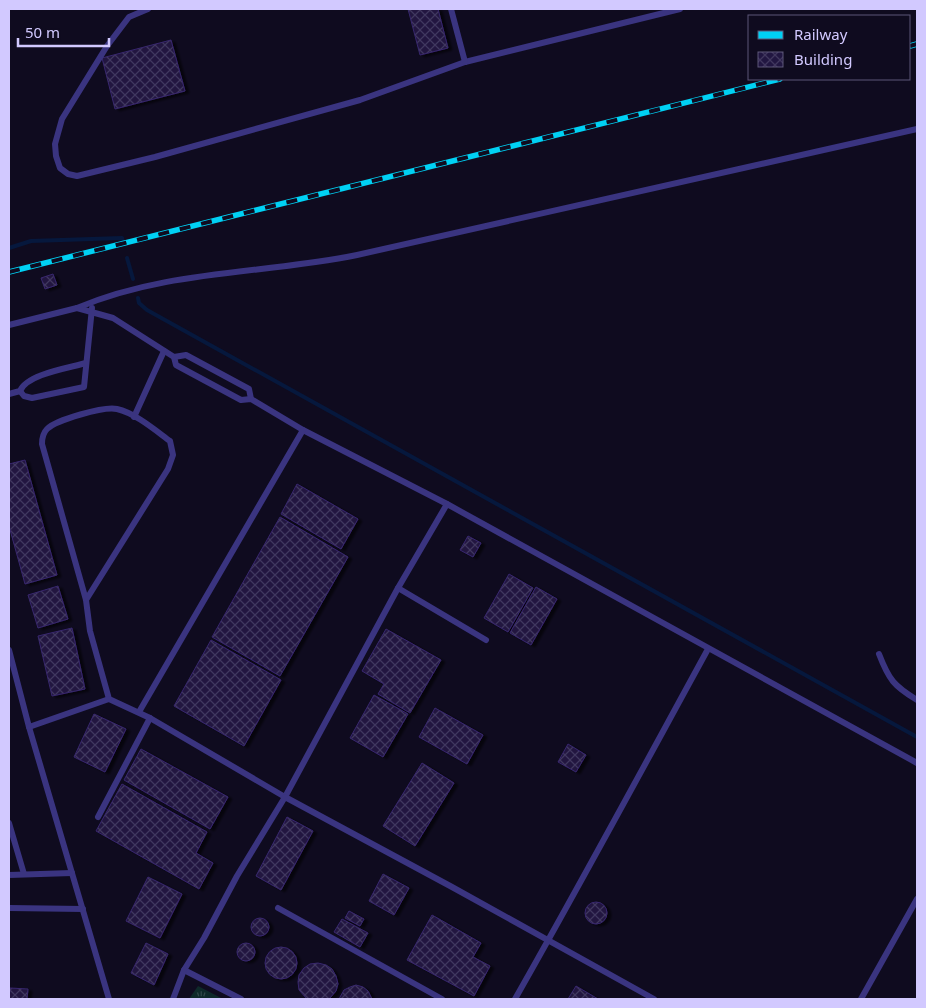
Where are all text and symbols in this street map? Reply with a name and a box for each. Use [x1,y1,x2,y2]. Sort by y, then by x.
scale bar [18,15,109,47]
legend [748,15,911,80]
text: 50 m [25,22,60,42]
text: Railway [794,24,848,44]
text: Building [794,49,852,69]

